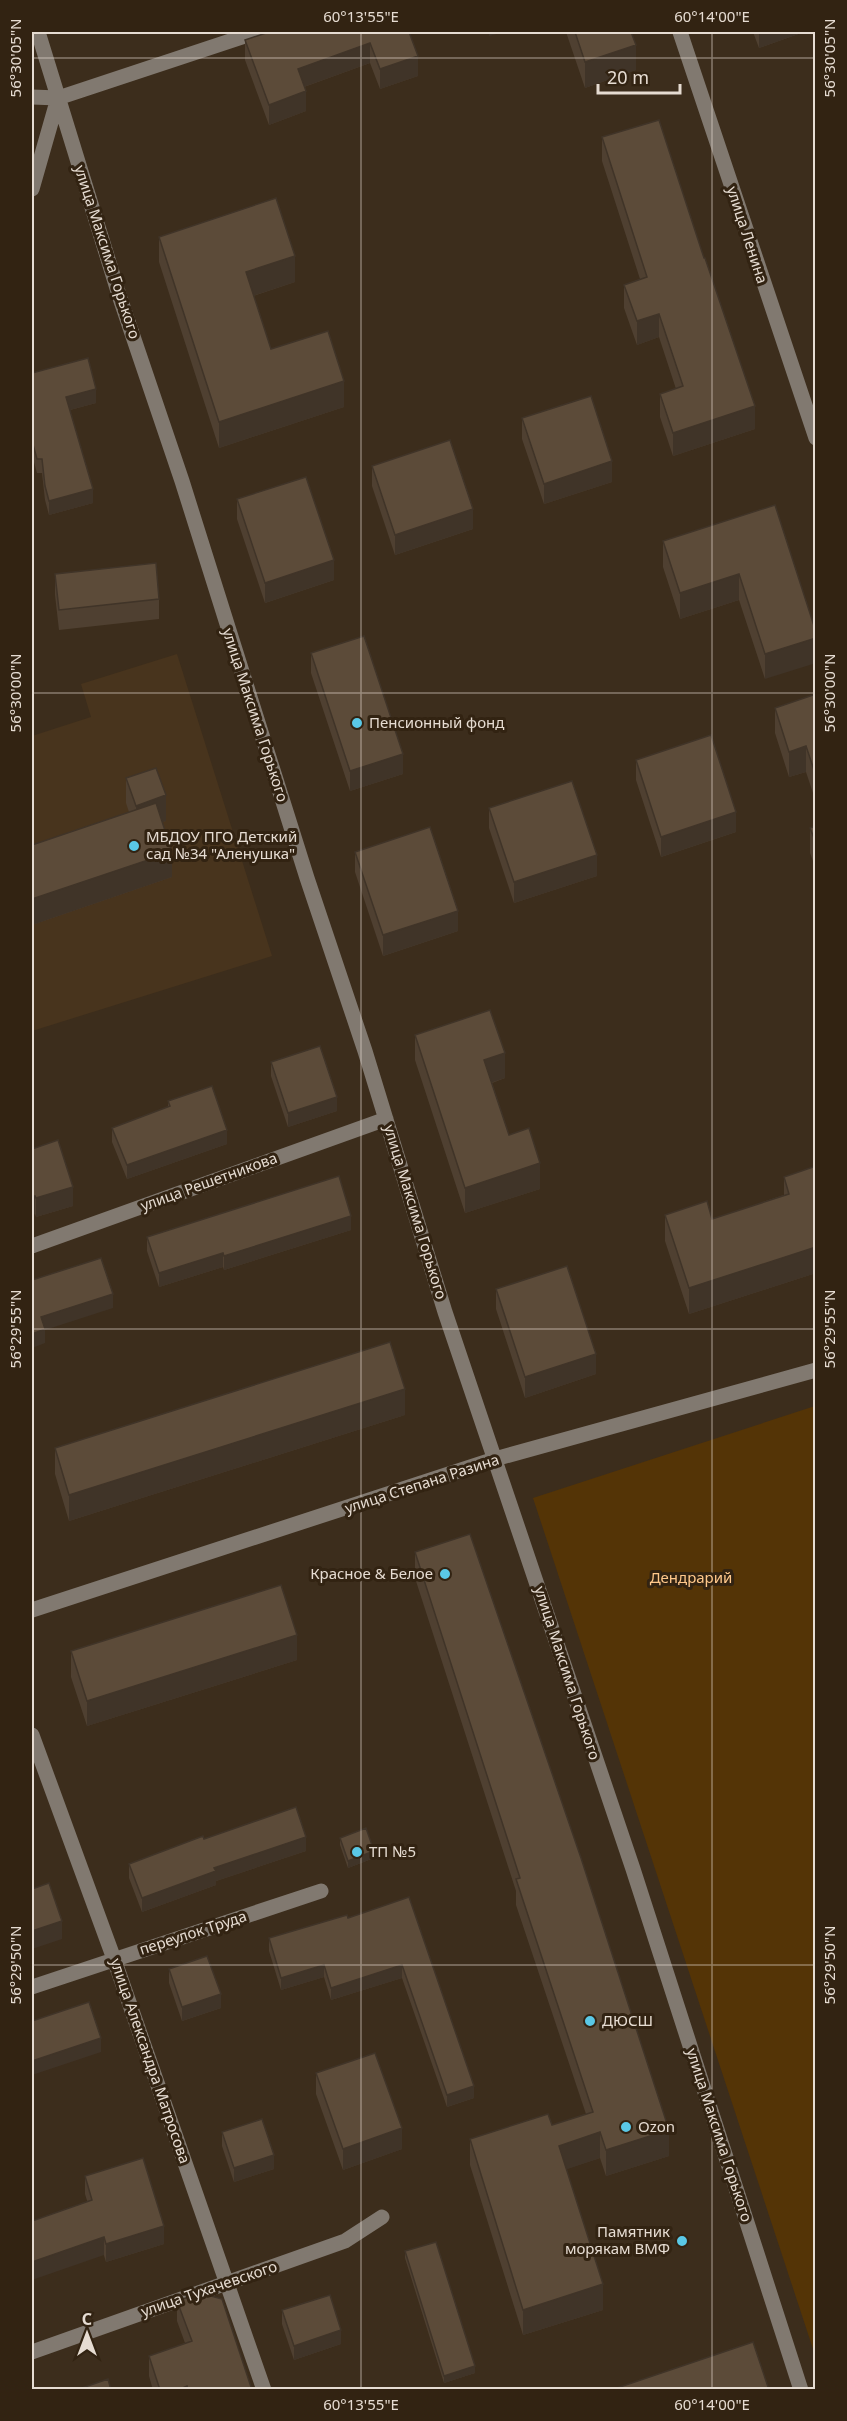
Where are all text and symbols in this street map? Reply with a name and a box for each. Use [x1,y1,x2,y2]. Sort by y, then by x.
text: 60°13'55"E [323,6,399,26]
text: 60°14'00"E [674,6,750,26]
text: 56°30'05"N [5,19,25,97]
text: 56°30'05"N [819,19,839,97]
scale bar [598,57,680,95]
text: 20 m [607,65,649,89]
street label: улица Максима Горького [70,162,146,341]
street label: улица Ленина [723,183,773,286]
street label: улица Максима Горького [218,625,294,804]
text: 56°30'00"N [5,654,25,732]
text: 56°30'00"N [819,654,839,732]
place label: Пенсионный фонд [369,712,504,732]
marker: Пенсионный фонд [350,716,364,730]
place label: МБДОУ ПГО Детский сад №34 "Аленушка" [146,826,297,863]
marker: МБДОУ ПГО Детский сад №34 "Аленушка" [127,839,141,853]
street label: улица Максима Горького [380,1122,452,1302]
street label: улица Решетникова [138,1147,280,1215]
text: 56°29'55"N [5,1290,25,1368]
text: 56°29'55"N [819,1290,839,1368]
street label: улица Степана Разина [342,1449,501,1517]
place label: Красное & Белое [310,1563,433,1583]
marker: Красное & Белое [438,1567,452,1581]
park label: Дендрарий [650,1567,732,1587]
street label: улица Максима Горького [530,1583,606,1762]
place label: ТП №5 [369,1841,416,1861]
marker: ТП №5 [350,1845,364,1859]
street label: переулок Труда [137,1905,249,1959]
text: 56°29'50"N [5,1926,25,2004]
text: 56°29'50"N [819,1926,839,2004]
street label: улица Александра Матросова [106,1955,196,2166]
place label: ДЮСШ [602,2010,653,2030]
marker: ДЮСШ [583,2014,597,2028]
street label: улица Максима Горького [682,2045,758,2224]
place label: Ozon [638,2116,675,2136]
marker: Ozon [619,2120,633,2134]
place label: Памятник морякам ВМФ [565,2221,670,2258]
marker: Памятник морякам ВМФ [675,2234,689,2248]
street label: улица Тухачевского [138,2255,279,2321]
north arrow [57,2304,117,2364]
text: С [82,2308,92,2330]
text: 60°13'55"E [323,2394,399,2414]
text: 60°14'00"E [674,2394,750,2414]

